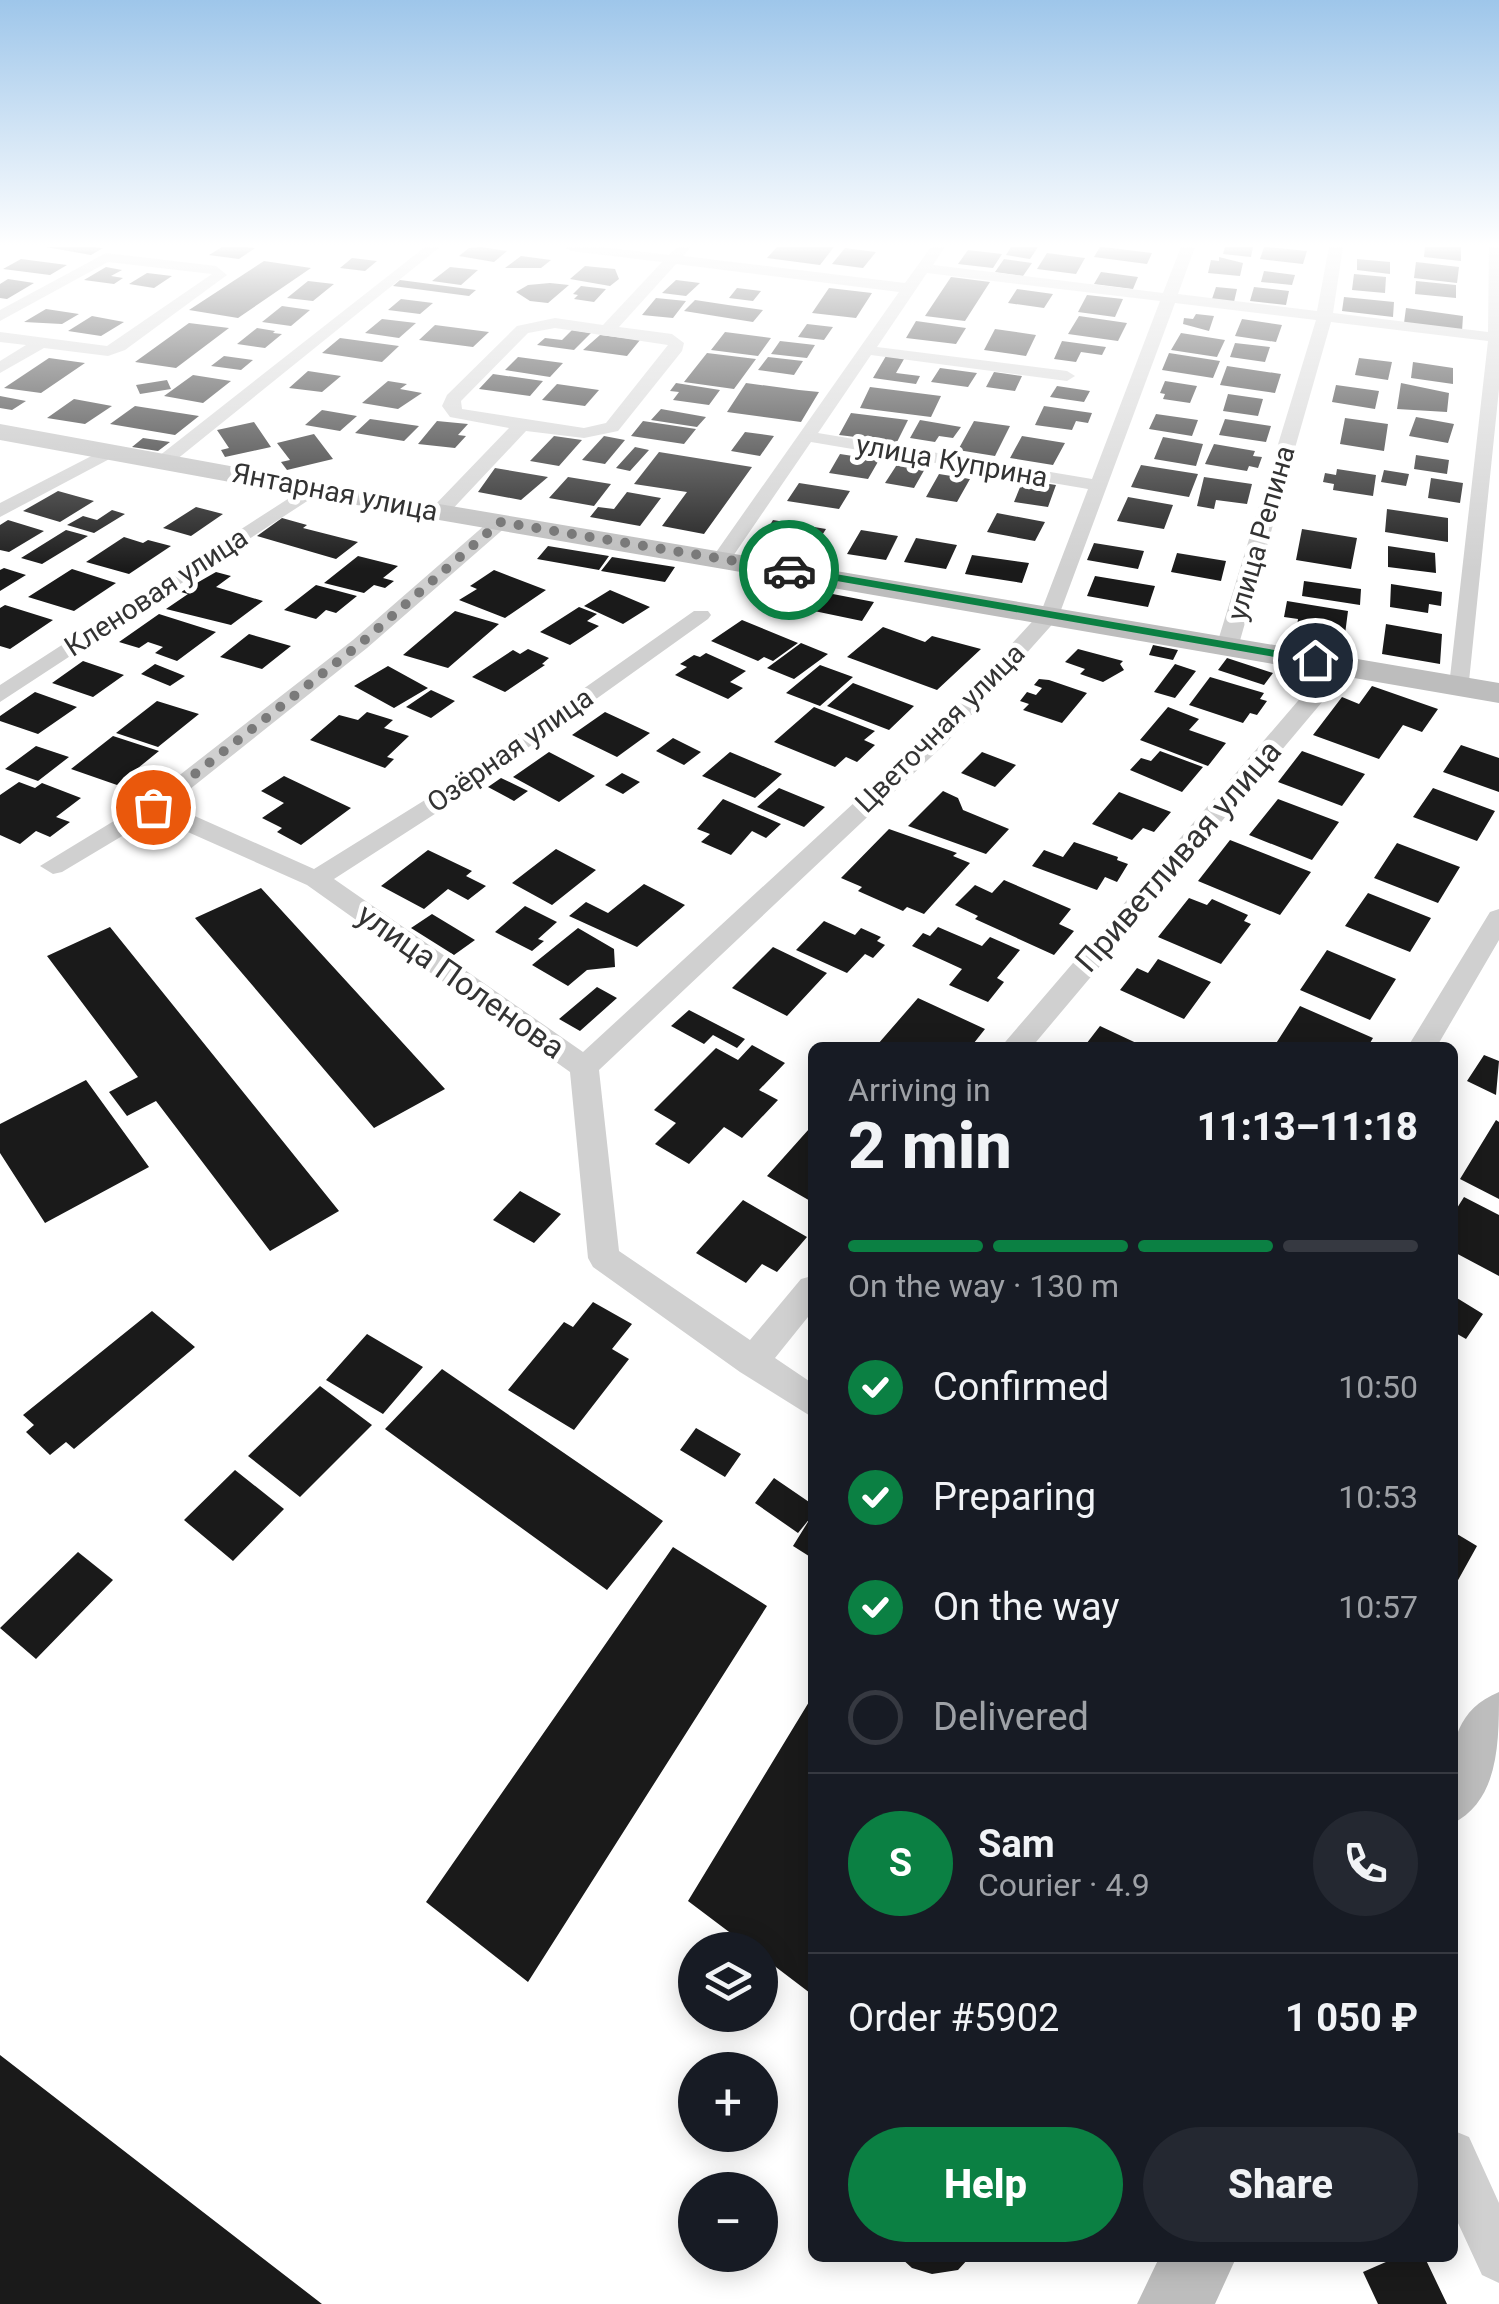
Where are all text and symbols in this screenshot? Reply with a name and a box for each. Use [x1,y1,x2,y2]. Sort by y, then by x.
street label: улица Куприна [854,428,1050,494]
street label: улица Репина [1220,442,1302,624]
street label: Янтарная улица [229,456,441,528]
courier [739,520,839,620]
street label: Кленовая улица [58,521,254,663]
icon: car [762,543,817,598]
pin [1273,618,1358,703]
icon: home [1288,633,1343,688]
street label: Цветочная улица [848,636,1032,820]
street label: Озёрная улица [421,681,599,819]
street label: Приветливая улица [1067,732,1289,980]
pin [111,765,196,850]
icon: bag [126,780,181,835]
street label: улица Поленова [350,895,572,1067]
text: Arriving in [848,1071,991,1109]
text: 11:13–11:18 [1197,1105,1418,1149]
text: 2 min [848,1108,1012,1184]
text: On the way · 130 m [848,1267,1119,1305]
icon: check [848,1360,903,1415]
text: Confirmed [933,1365,1109,1409]
text: 10:50 [1338,1368,1418,1406]
icon: check [848,1470,903,1525]
text: Preparing [933,1475,1096,1519]
text: 10:53 [1338,1478,1418,1516]
icon: check [848,1580,903,1635]
text: On the way [933,1585,1119,1629]
text: 10:57 [1338,1588,1418,1626]
text: Delivered [933,1695,1089,1739]
button: phone [1313,1811,1418,1916]
text: Sam [978,1822,1055,1866]
text: S [889,1841,912,1885]
text: Courier · 4.9 [978,1866,1150,1904]
map controls [678,1932,778,2272]
button: layers [678,1932,778,2032]
text: Order #5902 [848,1996,1059,2040]
text: 1 050 ₽ [1285,1996,1418,2040]
button: + [678,2052,778,2152]
button: Help [848,2127,1123,2242]
button: Share [1143,2127,1418,2242]
button: − [678,2172,778,2272]

